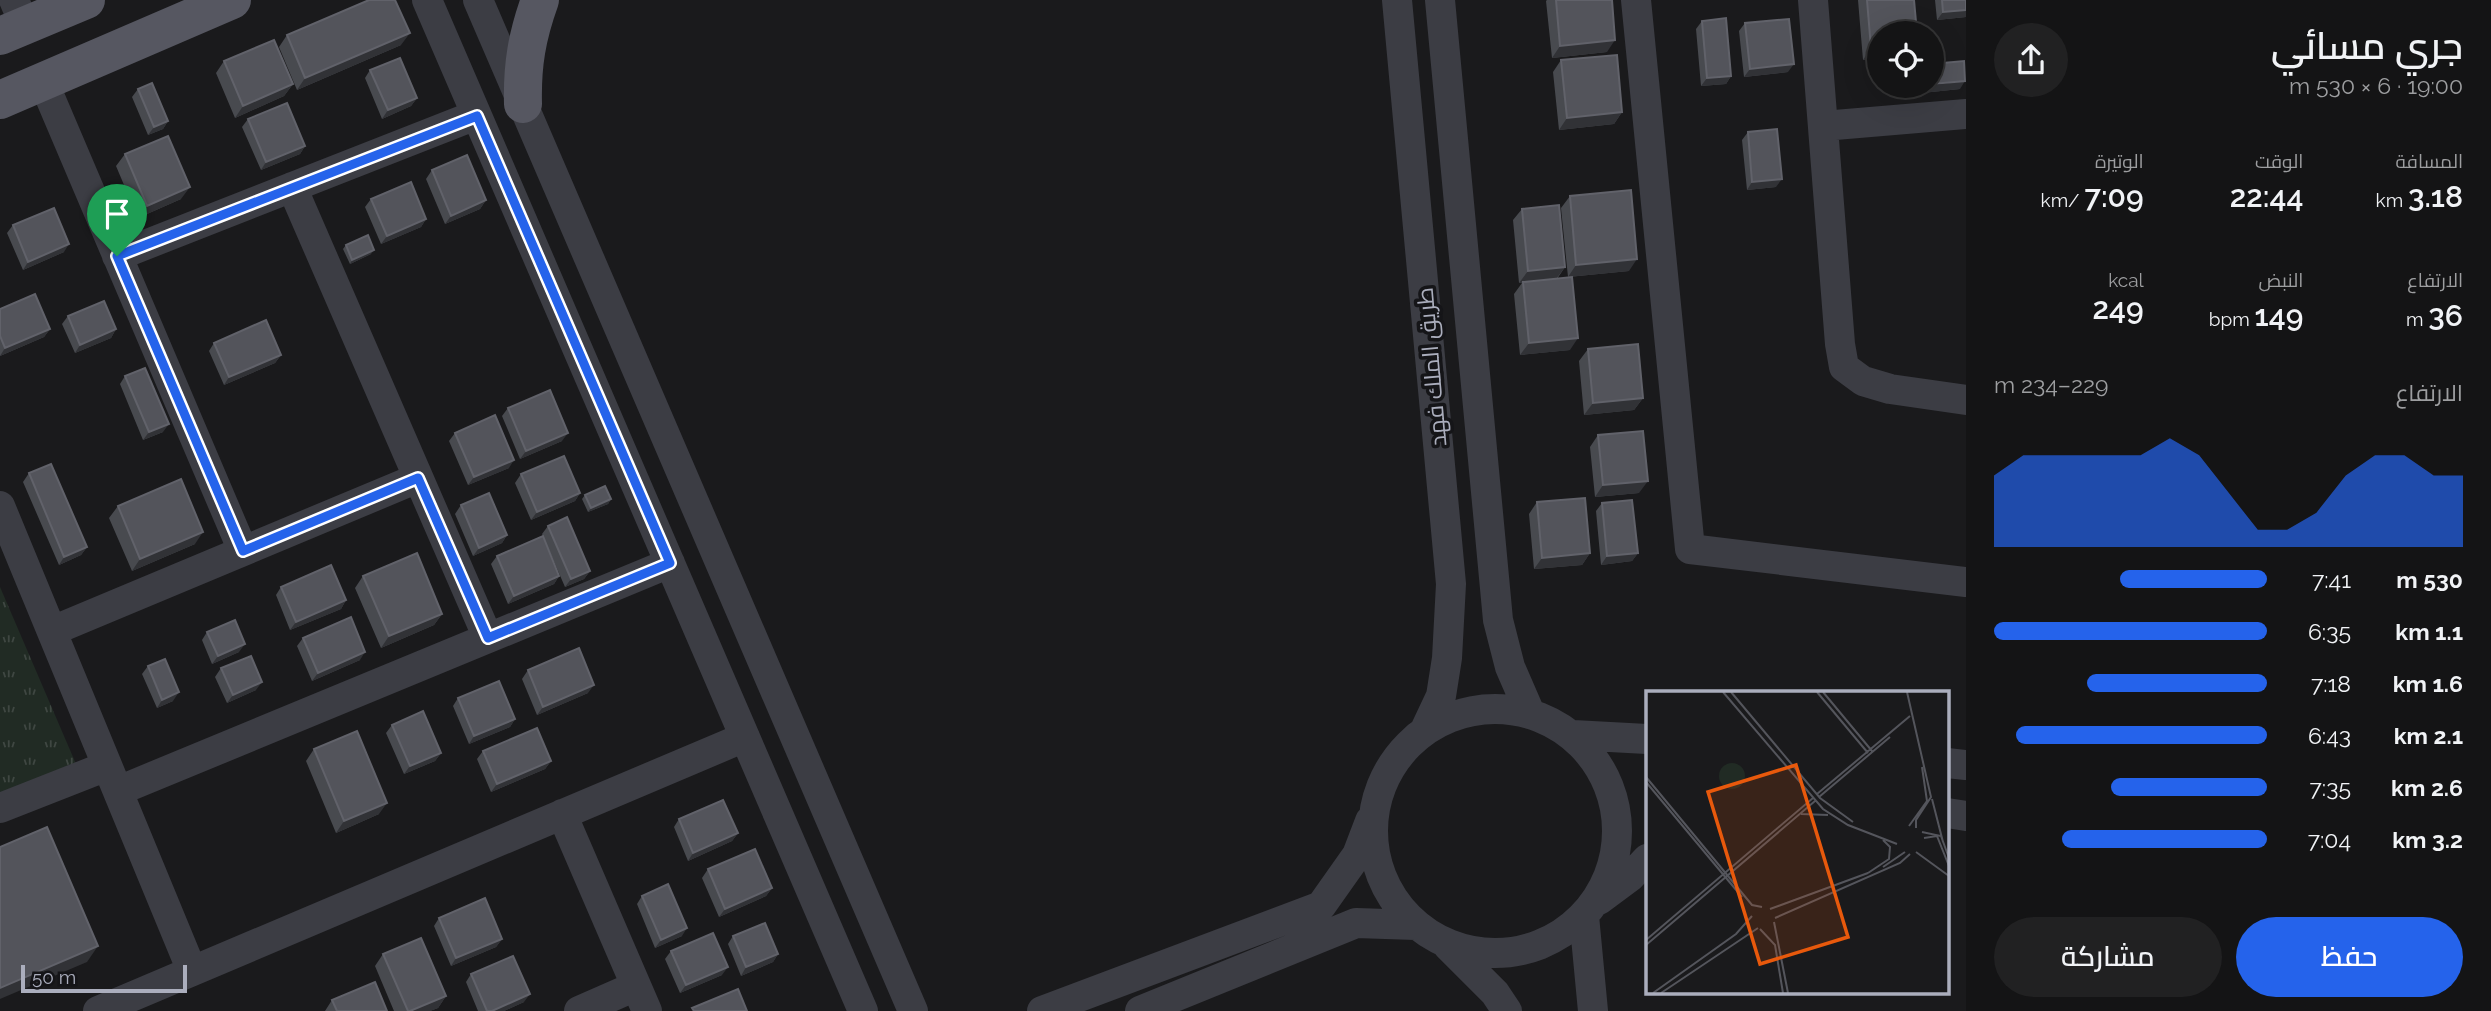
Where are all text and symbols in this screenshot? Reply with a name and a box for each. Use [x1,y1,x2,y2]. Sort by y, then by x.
map controls [1867,21,1944,98]
button: locate [1867,21,1944,98]
button: share [1994,23,2068,97]
text: جري مسائي [2271,23,2463,68]
text: 19:00 · 6 × 530 m [2289,72,2463,99]
text: الوتيرة [2095,150,2144,172]
text: الوقت [2255,150,2303,172]
text: المسافة [2395,150,2463,172]
text: 7:09 [2084,179,2144,214]
text: 22:44 [2230,179,2303,214]
text: 3.18 [2408,179,2463,214]
pin [87,184,147,256]
text: /km [2041,189,2084,211]
text: km [2376,189,2408,211]
icon: arrive [98,195,136,233]
text: kcal [2108,269,2144,291]
text: النبض [2259,269,2303,291]
text: الارتفاع [2407,269,2463,291]
street label: طريق الملك فهد [1411,286,1452,448]
text: 249 [2093,291,2144,326]
text: 149 [2255,298,2303,333]
text: 36 [2428,298,2463,333]
text: bpm [2209,308,2255,330]
text: m [2406,308,2428,330]
text: 229–234 m [1994,371,2108,398]
text: الارتفاع [2396,379,2463,406]
text: 7:41 [2312,566,2351,593]
text: 530 m [2396,566,2463,593]
text: 6:35 [2308,618,2351,645]
text: 1.1 km [2395,618,2463,645]
text: 7:18 [2311,670,2351,697]
text: 1.6 km [2393,670,2463,697]
inset map [1646,691,1948,993]
text: 6:43 [2308,722,2351,749]
text: 2.1 km [2394,722,2463,749]
text: 7:35 [2310,774,2351,801]
text: 2.6 km [2391,774,2463,801]
text: 7:04 [2308,826,2351,853]
text: 3.2 km [2392,826,2463,853]
button: مشاركة [1994,917,2222,997]
button: حفظ [2236,917,2463,997]
scale bar [21,962,187,994]
text: 50 m [32,966,76,988]

